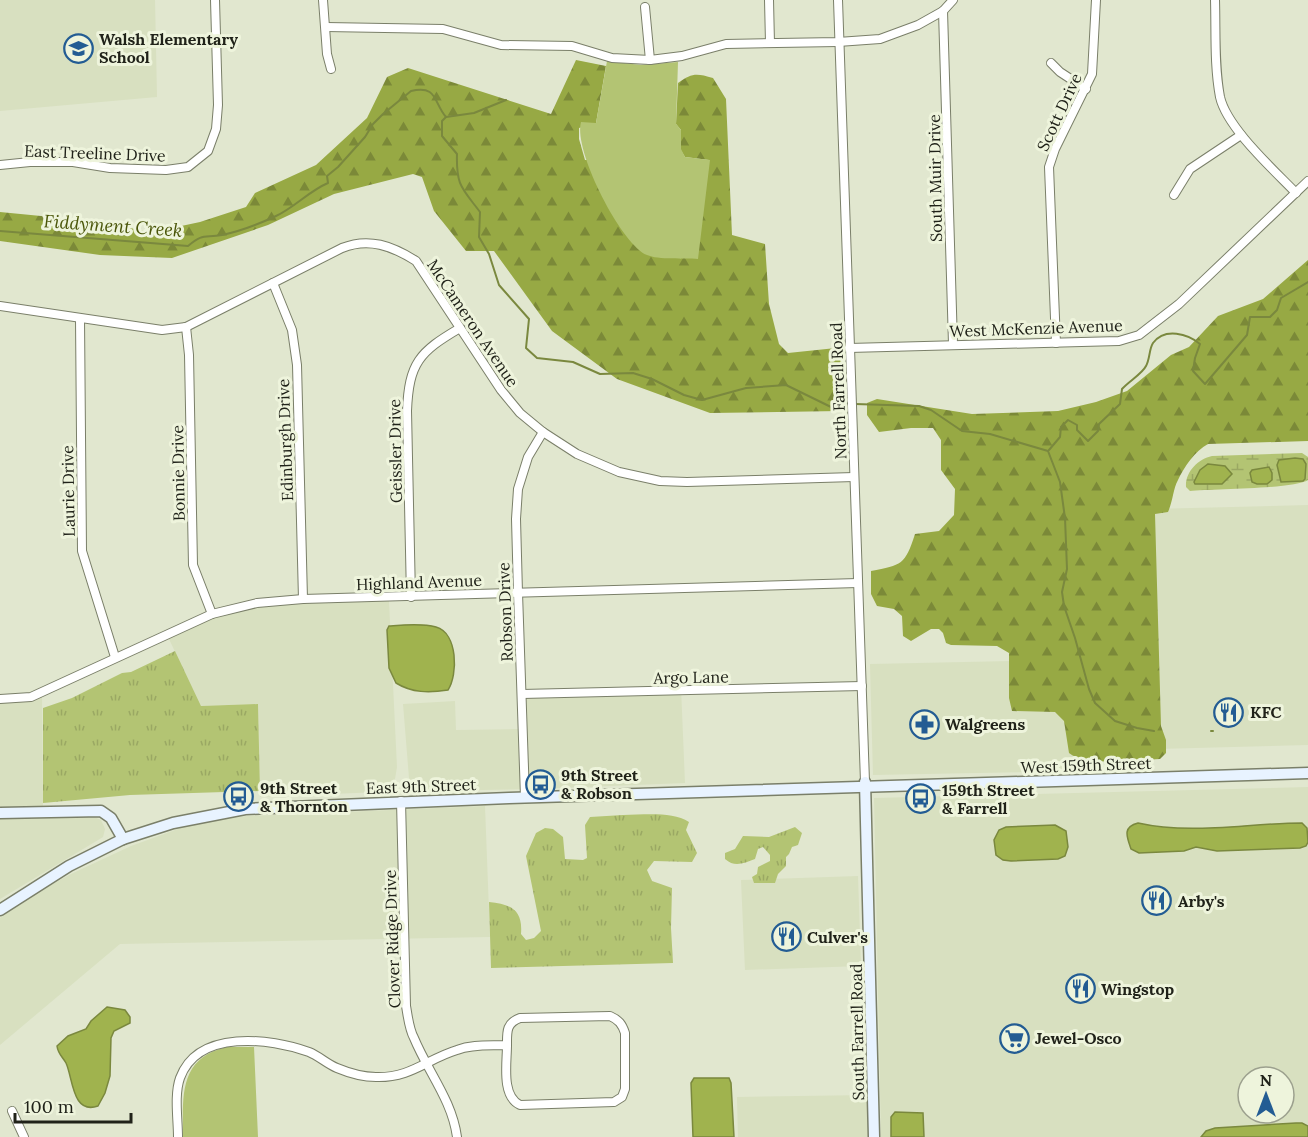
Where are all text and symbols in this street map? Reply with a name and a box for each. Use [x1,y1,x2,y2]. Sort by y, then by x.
place label: Walsh Elementary School [99,29,238,67]
school or university icon: Walsh Elementary School [62,32,94,64]
street label: Scott Drive [1032,70,1086,154]
street label: South Muir Drive [924,114,946,242]
street label: East Treeline Drive [24,141,166,165]
water label: Fiddyment Creek [43,209,183,242]
street label: McCameron Avenue [423,255,523,391]
street label: West McKenzie Avenue [949,315,1123,341]
street label: North Farrell Road [826,322,850,460]
street label: Edinburgh Drive [273,378,297,502]
street label: Geissler Drive [384,398,406,503]
street label: Bonnie Drive [167,424,189,521]
street label: Laurie Drive [57,445,79,537]
street label: Robson Drive [493,562,517,662]
street label: Highland Avenue [356,570,483,594]
street label: Argo Lane [652,666,729,688]
restaurant icon: KFC [1213,696,1245,728]
place label: KFC [1250,702,1282,722]
pharmacy icon: Walgreens [908,708,940,740]
place label: Walgreens [945,714,1025,734]
street label: West 159th Street [1020,753,1153,777]
place label: 9th Street & Robson [561,765,639,803]
bus stop icon: 9th Street & Robson [524,768,556,800]
street label: East 9th Street [365,774,477,798]
place label: 9th Street & Thornton [260,778,348,816]
place label: 159th Street & Farrell [942,780,1035,818]
bus stop icon: 9th Street & Thornton [223,781,255,813]
bus stop icon: 159th Street & Farrell [905,783,937,815]
street label: Clover Ridge Drive [380,869,404,1009]
restaurant icon: Arby's [1141,885,1173,917]
place label: Arby's [1178,891,1225,911]
restaurant icon: Culver's [770,921,802,953]
place label: Culver's [807,927,868,947]
street label: South Farrell Road [846,963,868,1101]
restaurant icon: Wingstop [1064,973,1096,1005]
place label: Wingstop [1101,979,1175,999]
supermarket icon: Jewel-Osco [998,1022,1030,1054]
place label: Jewel-Osco [1035,1028,1122,1048]
north arrow [1236,1065,1296,1125]
text: N [1260,1070,1272,1090]
scale bar [15,1086,130,1124]
text: 100 m [24,1095,74,1118]

